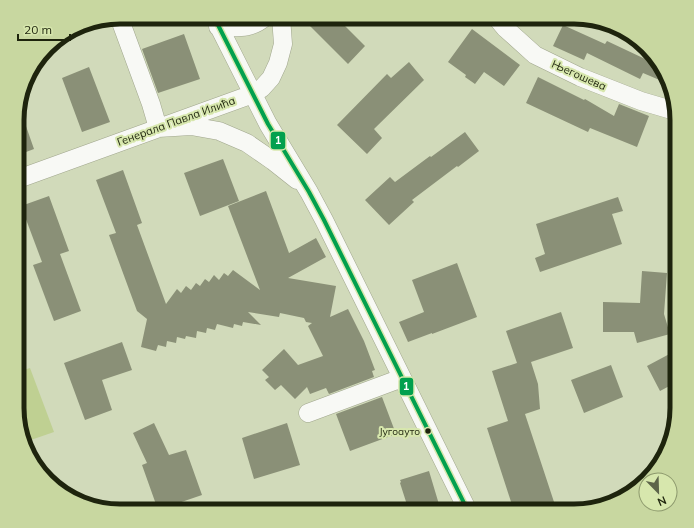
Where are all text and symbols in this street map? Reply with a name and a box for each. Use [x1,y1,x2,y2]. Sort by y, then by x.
scale bar [18,16,70,42]
text: 20 m [24,22,52,37]
street label: Његошева [550,57,608,93]
street label: Генерала Павла Илића [115,93,237,149]
line badge: 1 [270,131,286,150]
text: 1 [275,133,282,147]
line badge: 1 [399,377,414,396]
text: 1 [403,379,410,393]
place label: Југоауто [379,425,420,438]
marker: Југоауто [423,426,433,436]
north arrow [638,472,678,512]
text: N [655,493,668,509]

